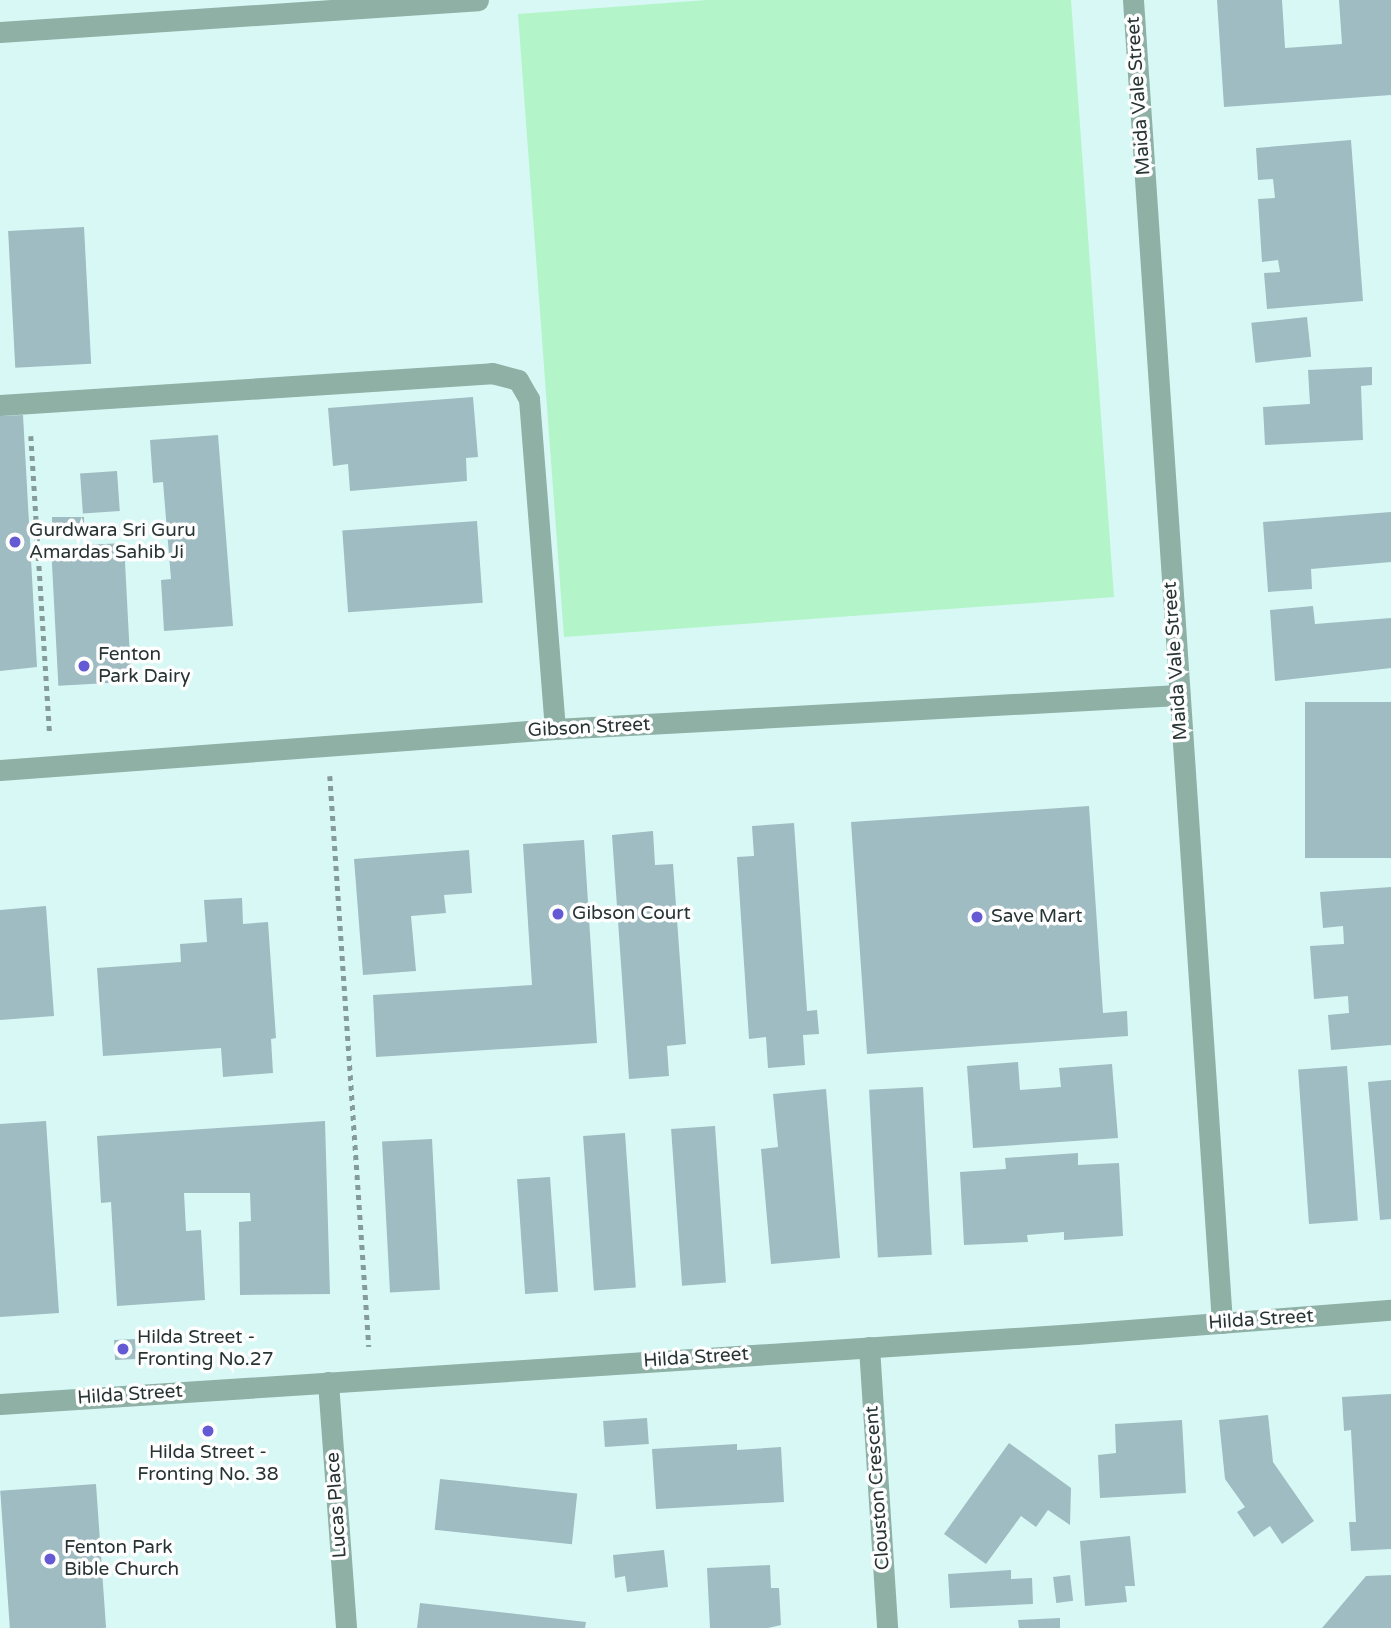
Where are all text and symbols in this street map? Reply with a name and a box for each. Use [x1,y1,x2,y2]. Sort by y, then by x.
street label: Maida Vale Street [1122,16,1156,176]
place label: Gurdwara Sri Guru Amardas Sahib Ji [29,520,196,564]
marker: Gurdwara Sri Guru Amardas Sahib Ji [7,534,23,550]
street label: Maida Vale Street [1159,581,1193,741]
place label: Fenton Park Dairy [98,644,190,688]
marker: Fenton Park Dairy [76,658,92,674]
street label: Gibson Street [527,713,651,743]
place label: Gibson Court [572,903,691,925]
marker: Gibson Court [550,906,566,922]
place label: Save Mart [991,906,1082,928]
marker: Save Mart [969,909,985,925]
street label: Hilda Street [1208,1305,1314,1335]
place label: Hilda Street - Fronting No.27 [137,1327,274,1371]
marker: Hilda Street - Fronting No.27 [115,1341,131,1357]
street label: Hilda Street [643,1343,749,1373]
street label: Hilda Street [77,1380,183,1410]
street label: Clouston Crescent [861,1405,895,1571]
marker: Hilda Street - Fronting No. 38 [200,1423,216,1439]
place label: Hilda Street - Fronting No. 38 [137,1442,279,1486]
street label: Lucas Place [322,1451,352,1559]
place label: Fenton Park Bible Church [64,1537,179,1581]
marker: Fenton Park Bible Church [42,1551,58,1567]

